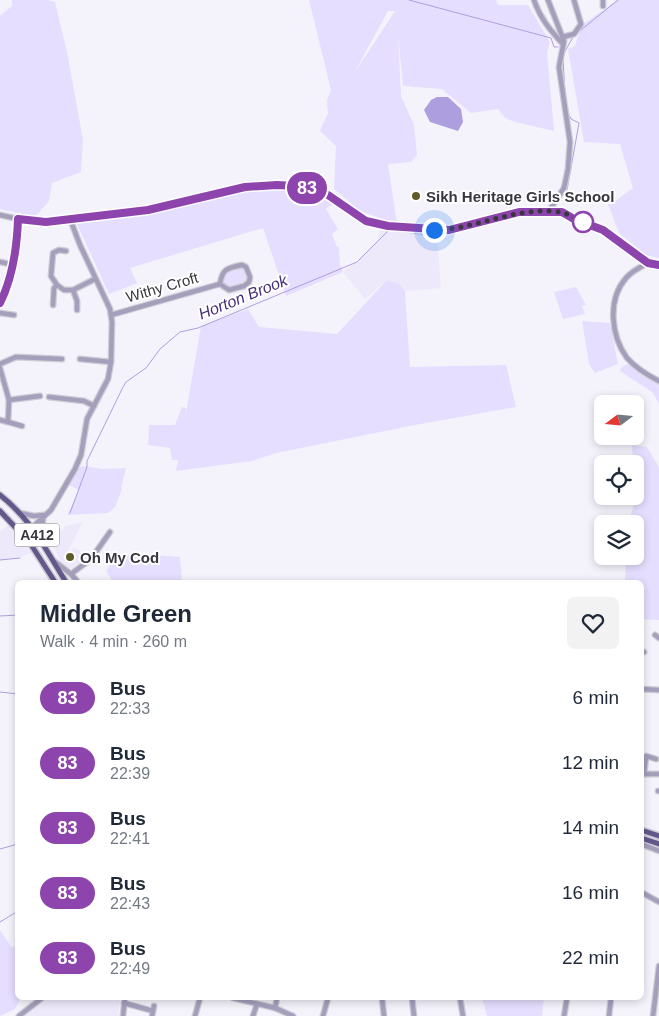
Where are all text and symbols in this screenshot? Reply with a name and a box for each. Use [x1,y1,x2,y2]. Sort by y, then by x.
line badge: 83 [284,172,330,204]
text: 83 [297,178,317,198]
place label: Sikh Heritage Girls School [426,188,614,205]
marker: Sikh Heritage Girls School [410,190,422,202]
unlabelled marker [572,211,594,233]
your location [422,218,447,243]
street label: Withy Croft [124,268,201,305]
water label: Horton Brook [196,271,291,323]
north arrow [594,395,644,445]
map controls [594,395,644,565]
button: locate [594,455,644,505]
button: layers [594,515,644,565]
road number: A412 [15,524,60,546]
place label: Oh My Cod [80,549,159,566]
marker: Oh My Cod [64,551,76,563]
button: heart [567,597,619,649]
text: Middle Green [40,600,192,627]
text: Walk · 4 min · 260 m [40,633,187,650]
text: Bus [110,678,146,699]
text: 6 min [573,687,619,708]
text: 83 [57,688,78,708]
text: 22:33 [110,700,150,717]
text: Bus [110,743,146,764]
text: 12 min [562,752,619,773]
text: 83 [57,753,78,773]
text: 22:39 [110,765,150,782]
text: Bus [110,808,146,829]
text: 14 min [562,817,619,838]
text: 83 [57,818,78,838]
text: 22:41 [110,830,150,847]
text: Bus [110,873,146,894]
text: 16 min [562,882,619,903]
text: 83 [57,883,78,903]
text: 22:43 [110,895,150,912]
text: Bus [110,938,146,959]
text: 22 min [562,947,619,968]
text: 83 [57,948,78,968]
text: 22:49 [110,960,150,977]

